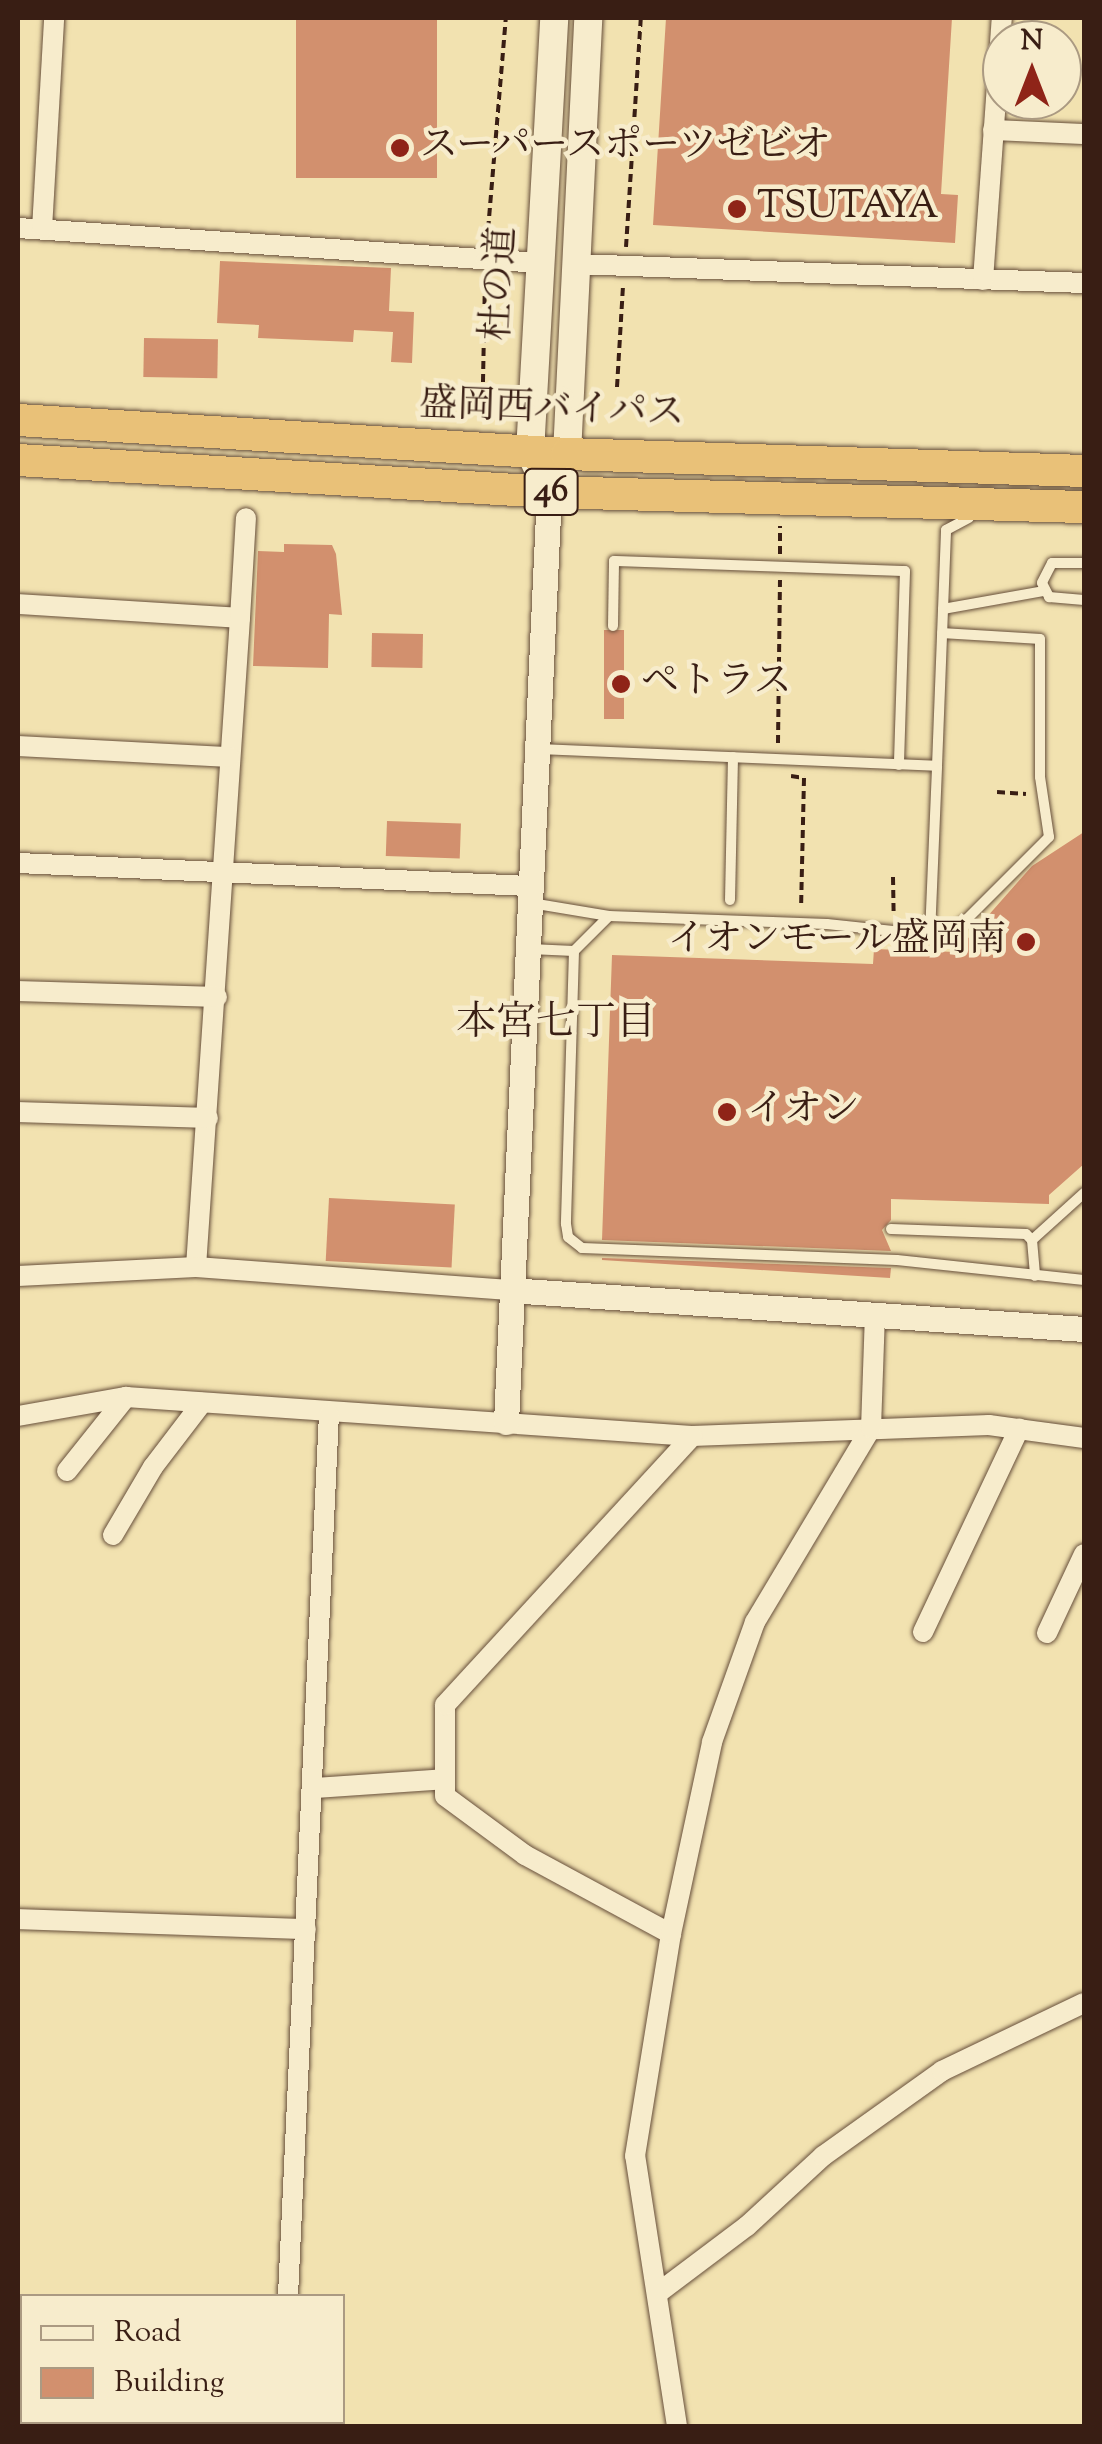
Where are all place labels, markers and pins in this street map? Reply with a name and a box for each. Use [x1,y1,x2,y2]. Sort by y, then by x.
place label: スーパースポーツゼビオ [420,125,836,171]
marker: スーパースポーツゼビオ [389,137,411,159]
place label: TSUTAYA [757,186,939,232]
marker: TSUTAYA [726,198,748,220]
place label: ペトラス [641,661,793,707]
marker: ペトラス [610,673,632,695]
place label: イオンモール盛岡南 [666,919,1006,965]
marker: イオンモール盛岡南 [1015,931,1037,953]
place label: イオン [747,1089,861,1135]
marker: イオン [716,1101,738,1123]

